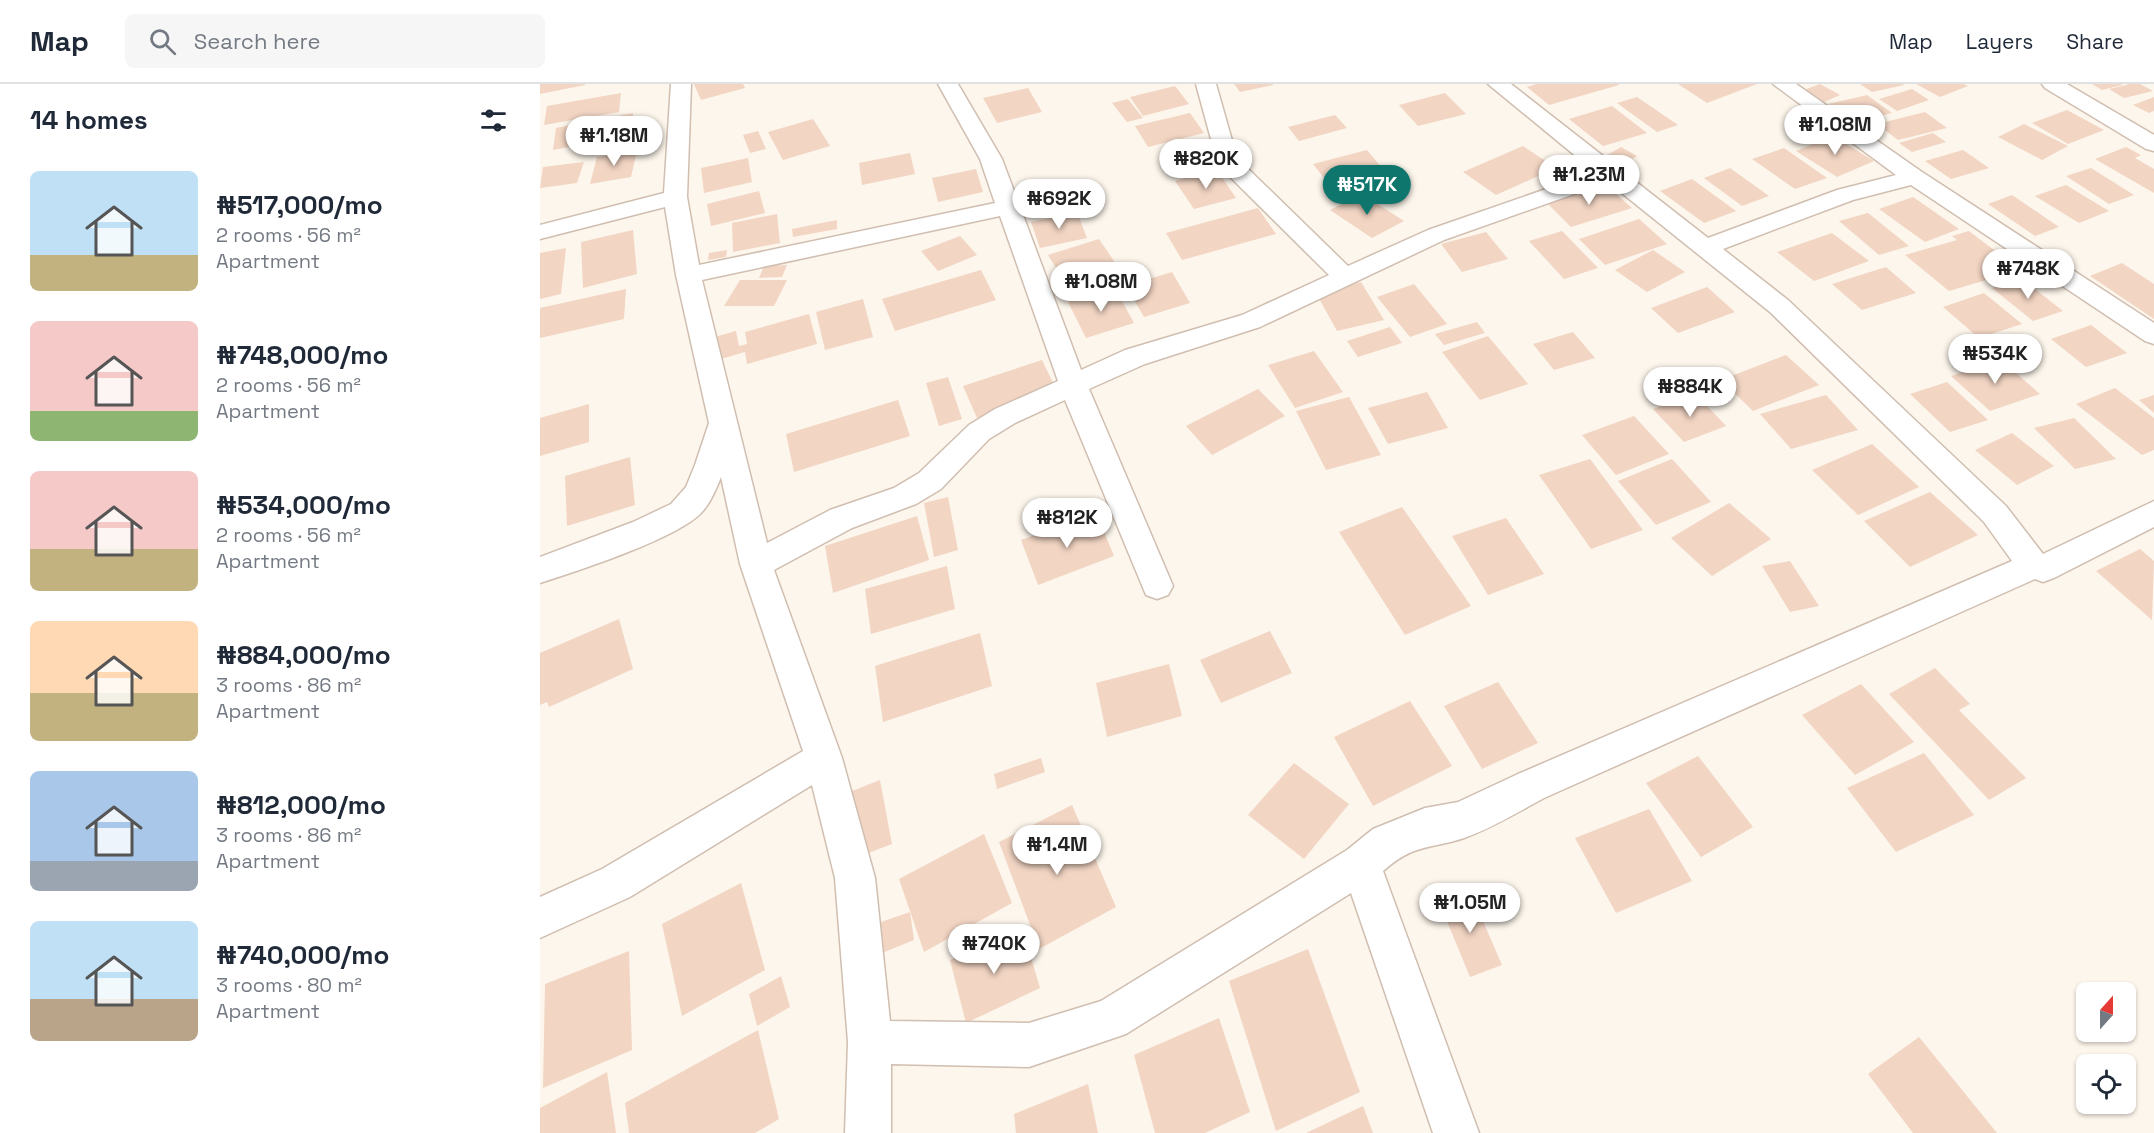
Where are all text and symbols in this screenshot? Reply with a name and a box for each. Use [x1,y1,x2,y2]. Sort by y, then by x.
search box [125,14,545,68]
text: Map [30,23,89,59]
icon: search [146,25,179,58]
text: Search here [194,27,321,55]
text: Map [1889,28,1933,55]
text: Layers [1966,28,2033,55]
text: Share [2066,28,2124,55]
text: 14 homes [30,103,148,137]
icon: filters [477,104,510,137]
pin: ₦1.08M [1786,105,1884,156]
text: ₦1.08M [1798,111,1872,137]
pin: ₦1.18M [565,116,663,167]
text: ₦1.18M [580,122,648,148]
pin: ₦820K [1164,139,1248,190]
text: ₦820K [1173,145,1239,171]
pin: ₦1.23M [1540,155,1638,206]
text: ₦1.23M [1553,161,1625,187]
pin: ₦517K [1325,165,1409,216]
text: ₦517K [1337,171,1397,197]
pin: ₦692K [1017,179,1101,230]
text: ₦692K [1026,185,1092,211]
text: ₦517,000/mo [216,188,383,222]
icon: home [78,195,150,267]
text: 2 rooms · 56 m² [216,222,361,248]
text: Apartment [216,248,320,274]
pin: ₦748K [1986,249,2070,300]
text: ₦748K [1996,255,2060,281]
pin: ₦1.08M [1052,262,1150,313]
text: ₦1.08M [1064,268,1138,294]
pin: ₦534K [1953,334,2037,385]
text: ₦748,000/mo [216,338,388,372]
text: ₦534K [1962,340,2028,366]
icon: home [78,345,150,417]
pin: ₦884K [1648,367,1732,418]
text: 2 rooms · 56 m² [216,372,361,398]
text: ₦884K [1657,373,1723,399]
text: Apartment [216,398,320,424]
text: ₦534,000/mo [216,488,391,522]
icon: home [78,495,150,567]
pin: ₦812K [1025,498,1109,549]
text: ₦812K [1036,504,1098,530]
text: 2 rooms · 56 m² [216,522,361,548]
text: Apartment [216,548,320,574]
text: ₦884,000/mo [216,638,391,672]
icon: home [78,645,150,717]
text: 3 rooms · 86 m² [216,672,361,698]
text: Apartment [216,698,320,724]
text: ₦812,000/mo [216,788,386,822]
icon: home [78,795,150,867]
text: 3 rooms · 86 m² [216,822,361,848]
pin: ₦1.4M [1015,825,1099,876]
text: ₦1.4M [1026,831,1088,857]
text: Apartment [216,848,320,874]
pin: ₦1.05M [1421,883,1519,934]
text: ₦1.05M [1433,889,1507,915]
pin: ₦740K [952,924,1036,975]
text: ₦740K [962,930,1026,956]
text: ₦740,000/mo [216,938,389,972]
icon: home [78,945,150,1017]
text: 3 rooms · 80 m² [216,972,362,998]
north arrow [2076,982,2136,1042]
map controls [2076,982,2136,1114]
text: Apartment [216,998,320,1024]
button: locate [2076,1054,2136,1114]

